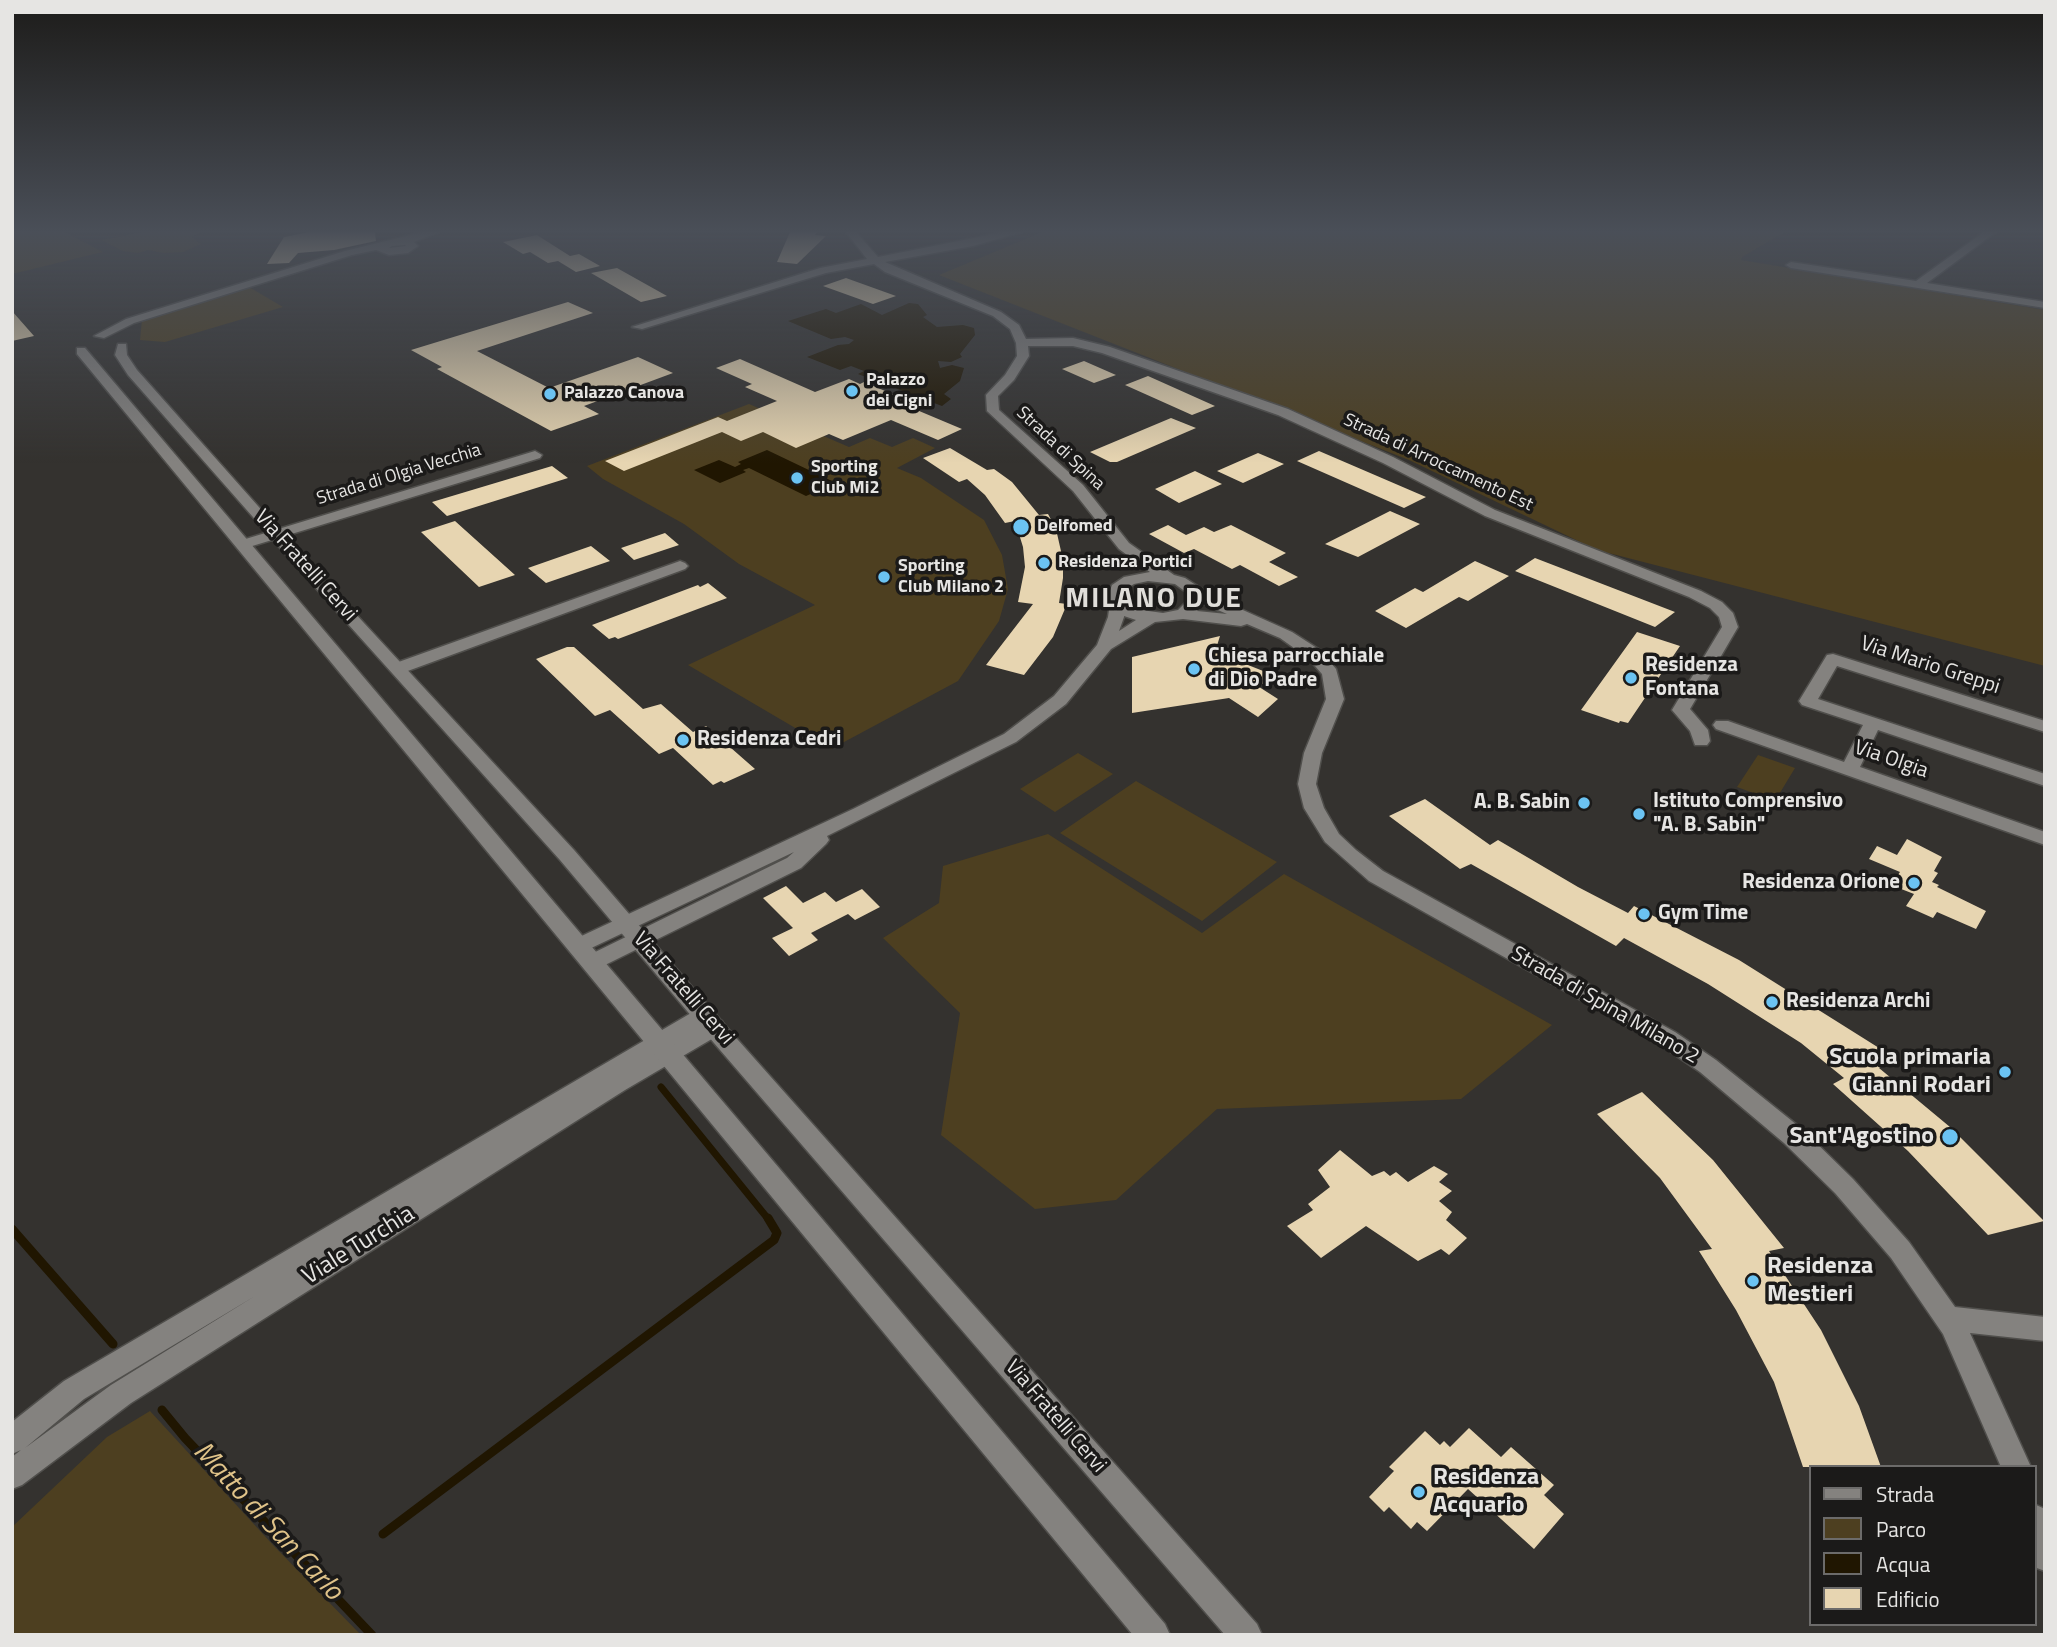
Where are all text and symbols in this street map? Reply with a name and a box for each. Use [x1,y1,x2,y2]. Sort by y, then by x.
place label: Palazzo dei Cigni [866,370,932,412]
place label: Palazzo Canova [564,383,684,405]
marker: Palazzo dei Cigni [844,383,860,399]
marker: Palazzo Canova [542,386,558,402]
street label: Strada di Spina [1011,403,1109,495]
street label: Strada di Arroccamento Est [1340,410,1536,516]
street label: Strada di Olgia Vecchia [314,440,484,510]
place label: Sporting Club Mi2 [811,457,880,500]
marker: Sporting Club Mi2 [789,470,805,486]
street label: Via Fratelli Cervi [248,505,362,627]
place label: Delfomed [1037,516,1113,538]
marker: Delfomed [1011,517,1031,537]
place label: Residenza Portici [1058,552,1192,574]
marker: Residenza Portici [1036,555,1052,571]
place label: Sporting Club Milano 2 [898,556,1004,598]
marker: Sporting Club Milano 2 [876,569,892,585]
district label: MILANO DUE [1066,583,1242,617]
street label: Via Mario Greppi [1857,632,2003,700]
place label: Chiesa parrocchiale di Dio Padre [1208,644,1384,694]
place label: Residenza Fontana [1645,653,1738,703]
marker: Chiesa parrocchiale di Dio Padre [1186,661,1202,677]
marker: Residenza Fontana [1623,670,1639,686]
place label: Residenza Cedri [697,727,841,753]
marker: Residenza Cedri [675,732,691,748]
street label: Via Olgia [1851,736,1931,784]
place label: Istituto Comprensivo "A. B. Sabin" [1653,789,1843,839]
place label: A. B. Sabin [1474,790,1570,816]
marker: A. B. Sabin [1576,795,1592,811]
marker: Istituto Comprensivo "A. B. Sabin" [1631,806,1647,822]
place label: Residenza Orione [1742,870,1900,896]
marker: Residenza Orione [1906,875,1922,891]
place label: Gym Time [1658,901,1748,927]
marker: Gym Time [1636,906,1652,922]
street label: Via Fratelli Cervi [627,928,739,1050]
street label: Strada di Spina Milano 2 [1507,942,1703,1070]
place label: Residenza Archi [1786,989,1930,1015]
marker: Residenza Archi [1764,994,1780,1010]
place label: Scuola primaria Gianni Rodari [1829,1044,1991,1100]
marker: Scuola primaria Gianni Rodari [1997,1064,2013,1080]
place label: Sant'Agostino [1790,1123,1934,1151]
marker: Sant'Agostino [1940,1127,1960,1147]
street label: Viale Turchia [298,1200,420,1292]
place label: Residenza Mestieri [1767,1253,1873,1309]
marker: Residenza Mestieri [1745,1273,1761,1289]
street label: Via Fratelli Cervi [999,1356,1111,1478]
water label: Matto di San Carlo [185,1436,349,1608]
place label: Residenza Acquario [1433,1464,1539,1520]
legend [1808,1465,2036,1626]
text: Strada [1876,1478,1934,1510]
marker: Residenza Acquario [1411,1484,1427,1500]
text: Parco [1876,1513,1926,1545]
text: Acqua [1876,1548,1930,1580]
text: Edificio [1876,1583,1940,1615]

